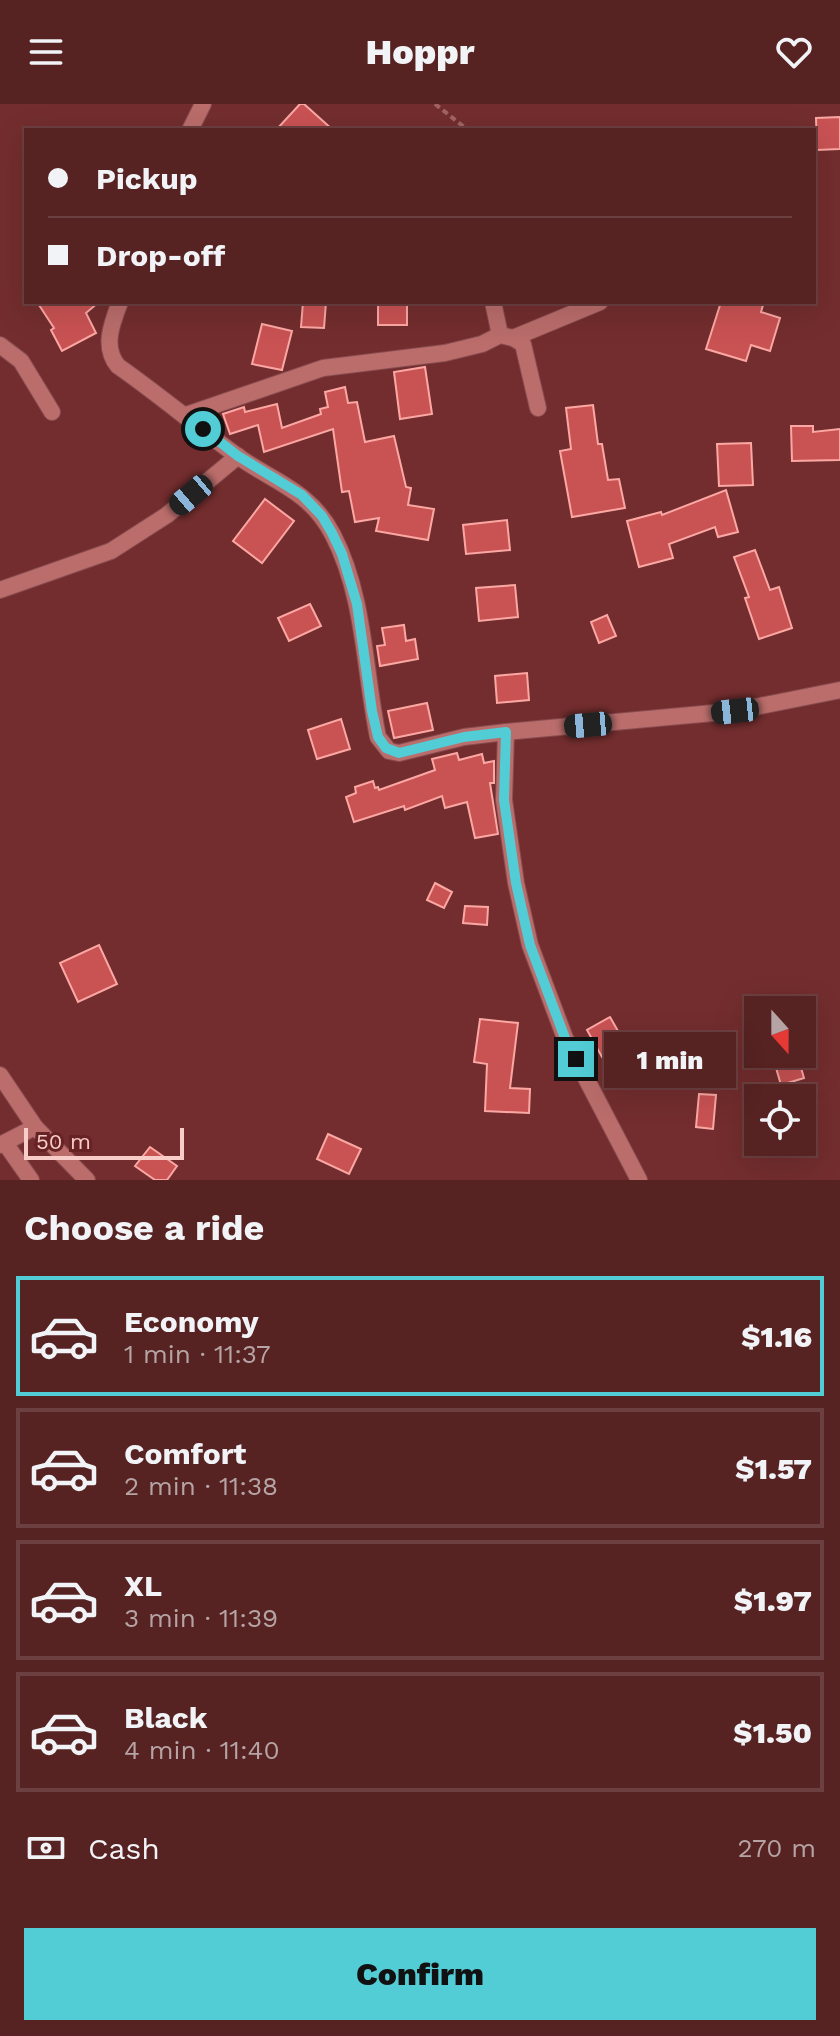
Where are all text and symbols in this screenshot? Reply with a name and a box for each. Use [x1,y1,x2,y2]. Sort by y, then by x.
icon: menu [24,30,68,74]
icon: heart [772,30,816,74]
text: Hoppr [365,31,475,73]
text: Pickup [96,161,198,196]
text: Drop-off [96,238,225,273]
route start [185,411,221,447]
car [165,470,217,520]
car [710,697,760,725]
car [563,711,613,739]
north arrow [744,996,816,1068]
map controls [744,996,816,1156]
callout: 1 min [604,1031,736,1087]
route end [558,1041,594,1077]
text: 1 min [637,1045,703,1075]
button: locate [744,1084,816,1156]
scale bar [24,1124,184,1160]
text: 50 m [36,1129,91,1154]
text: Choose a ride [24,1207,264,1249]
icon: car [28,1300,100,1372]
text: Economy [124,1304,259,1339]
text: $1.16 [741,1319,812,1354]
text: 1 min · 11:37 [124,1339,271,1369]
icon: car [28,1432,100,1504]
text: Comfort [124,1436,246,1471]
text: $1.57 [735,1451,812,1486]
text: 2 min · 11:38 [124,1471,278,1501]
icon: car [28,1564,100,1636]
text: XL [124,1568,162,1603]
text: $1.97 [734,1583,812,1618]
text: 3 min · 11:39 [124,1603,278,1633]
icon: car [28,1696,100,1768]
text: Black [124,1700,208,1735]
text: $1.50 [733,1715,812,1750]
text: 4 min · 11:40 [124,1735,280,1765]
icon: cash [24,1826,68,1870]
text: Cash [88,1831,160,1866]
text: 270 m [737,1833,816,1863]
button: Confirm [24,1928,816,2020]

